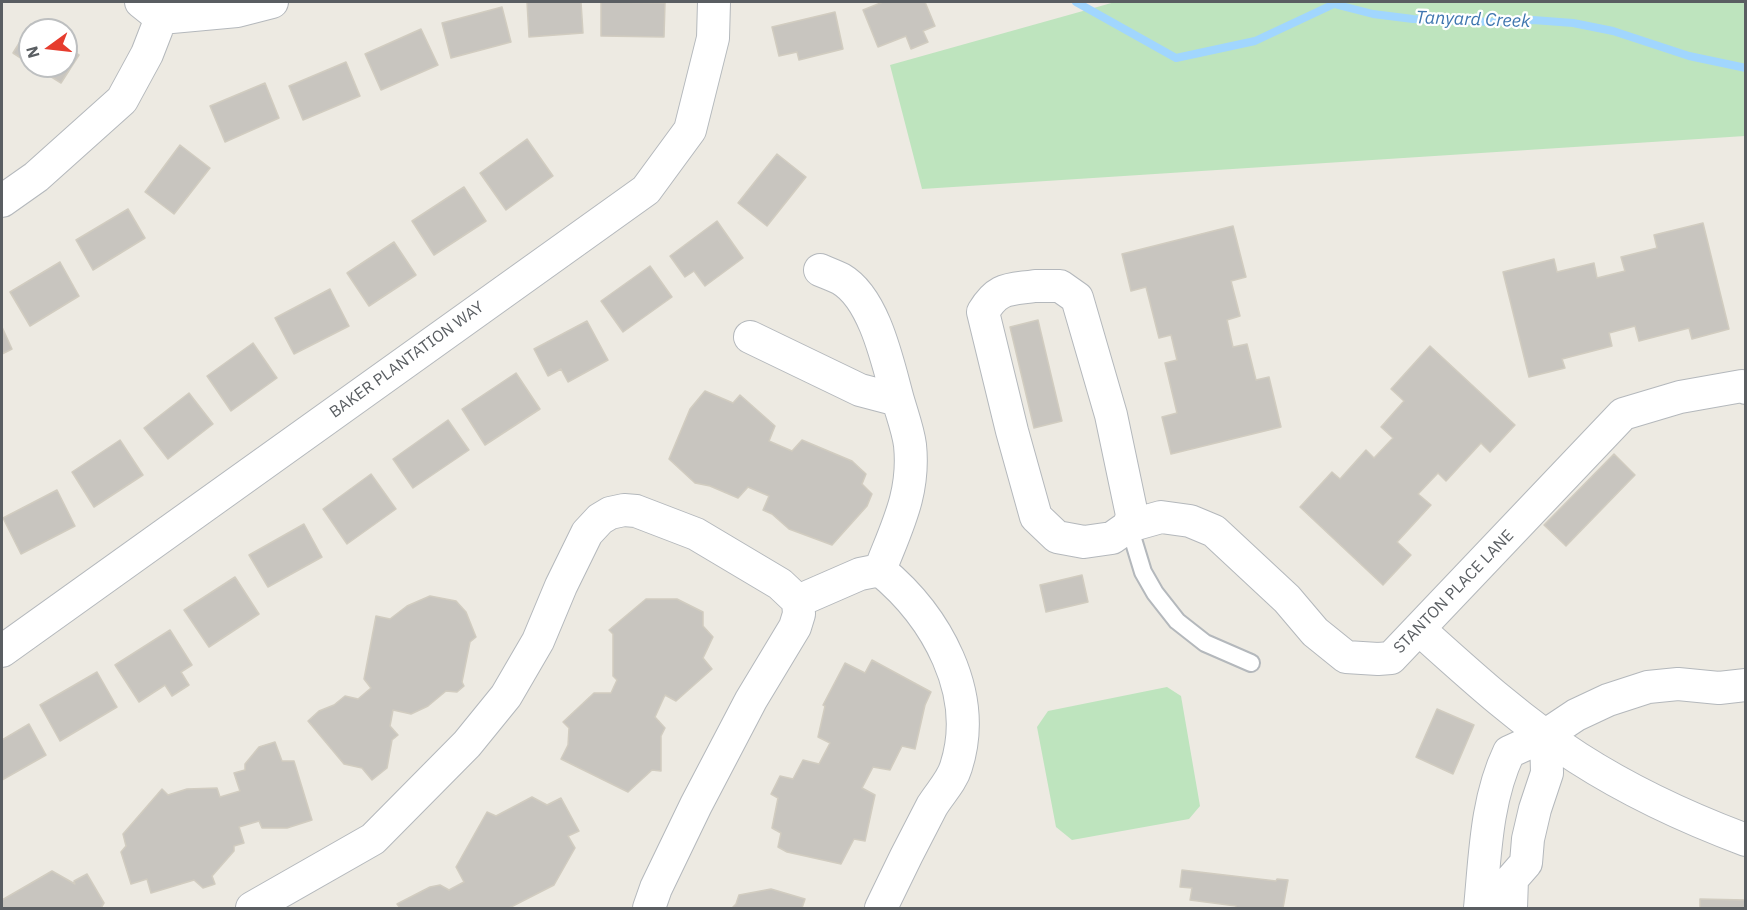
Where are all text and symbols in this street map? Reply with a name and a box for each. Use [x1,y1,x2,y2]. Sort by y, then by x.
water label: Tanyard Creek [1415,7,1531,33]
north arrow [18,18,78,78]
text: N [21,44,44,60]
street label: BAKER PLANTATION WAY [326,298,488,422]
street label: STANTON PLACE LANE [1390,526,1518,658]

